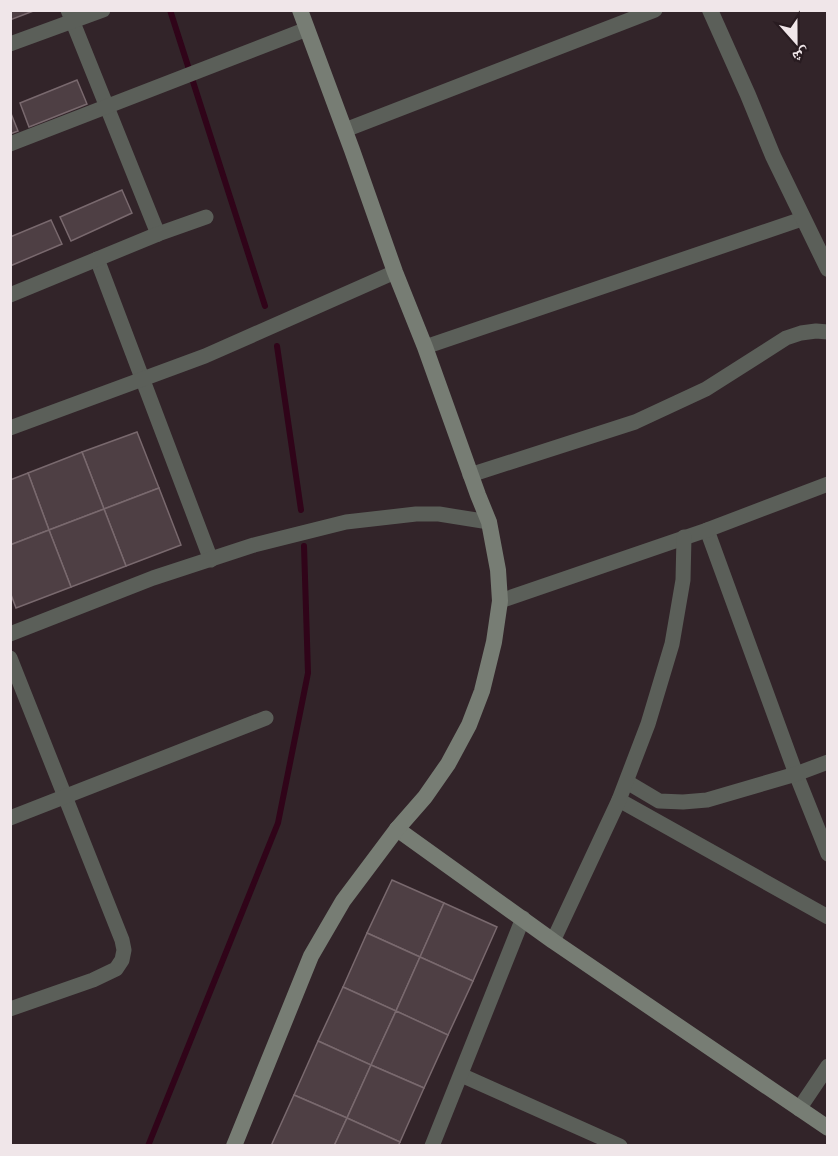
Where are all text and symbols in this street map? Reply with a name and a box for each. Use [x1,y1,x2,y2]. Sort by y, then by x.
north arrow [766,12,826,72]
text: ش [790,44,813,68]

